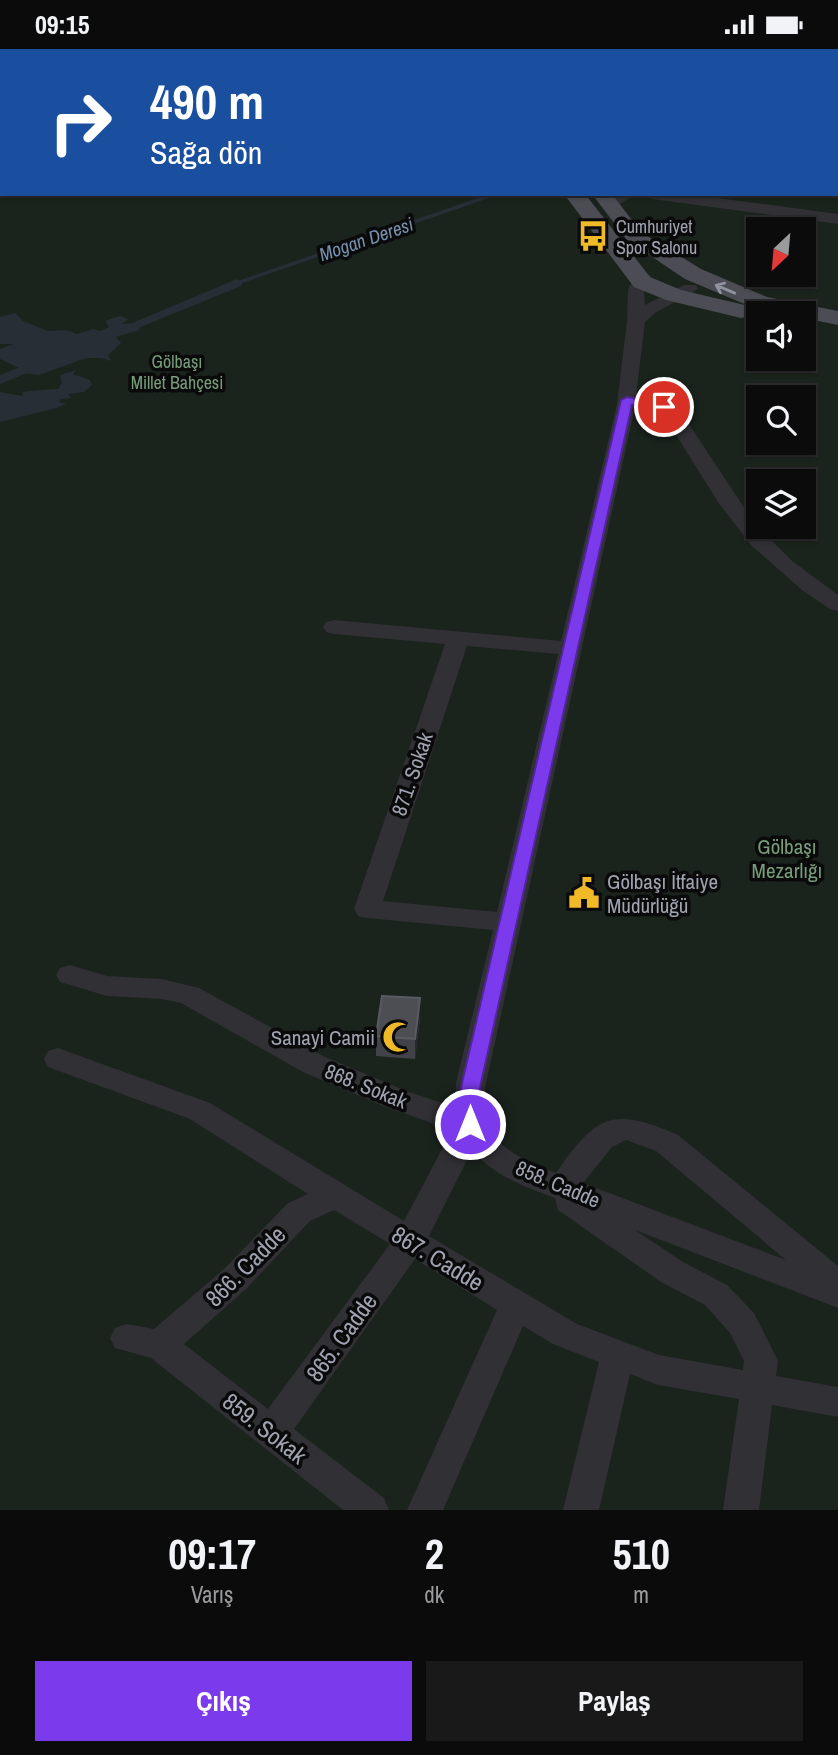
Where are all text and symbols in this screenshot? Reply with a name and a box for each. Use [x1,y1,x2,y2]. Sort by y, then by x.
text: 09:15 [35,7,90,42]
text: 490 m [150,68,264,134]
icon: right [35,77,126,168]
text: Sağa dön [150,131,262,174]
water label: Mogan Deresi [316,211,417,267]
place label: Cumhuriyet Spor Salonu [616,214,697,260]
north arrow [746,217,816,287]
map controls [746,217,816,539]
bus stop icon: Cumhuriyet Spor Salonu [576,219,610,253]
one-way arrow [715,282,736,295]
button: sound [746,301,816,371]
park label: Gölbaşı Millet Bahçesi [131,349,223,395]
pin [634,377,694,437]
button: search [746,385,816,455]
icon: arrive [645,388,683,426]
button: layers [746,469,816,539]
street label: 871. Sokak [384,728,440,819]
park label: Gölbaşı Mezarlığı [752,832,822,885]
place label: Gölbaşı İtfaiye Müdürlüğü [607,867,718,920]
public building icon: Gölbaşı İtfaiye Müdürlüğü [567,876,601,910]
mosque icon: Sanayi Camii [381,1020,415,1054]
place label: Sanayi Camii [271,1023,375,1052]
street label: 868. Sokak [321,1056,412,1116]
position arrow [433,1087,507,1161]
street label: 858. Cadde [511,1153,605,1215]
street label: 867. Cadde [386,1218,490,1298]
street label: 866. Cadde [198,1219,292,1313]
street label: 865. Cadde [298,1286,384,1388]
street label: 859. Sokak [216,1385,314,1471]
text: 09:17 [168,1526,256,1582]
text: 2 [425,1526,444,1582]
text: 510 [612,1526,670,1582]
text: Varış [191,1579,233,1610]
text: dk [424,1579,444,1610]
text: m [633,1579,649,1610]
button: Çıkış [35,1661,412,1741]
button: Paylaş [426,1661,803,1741]

